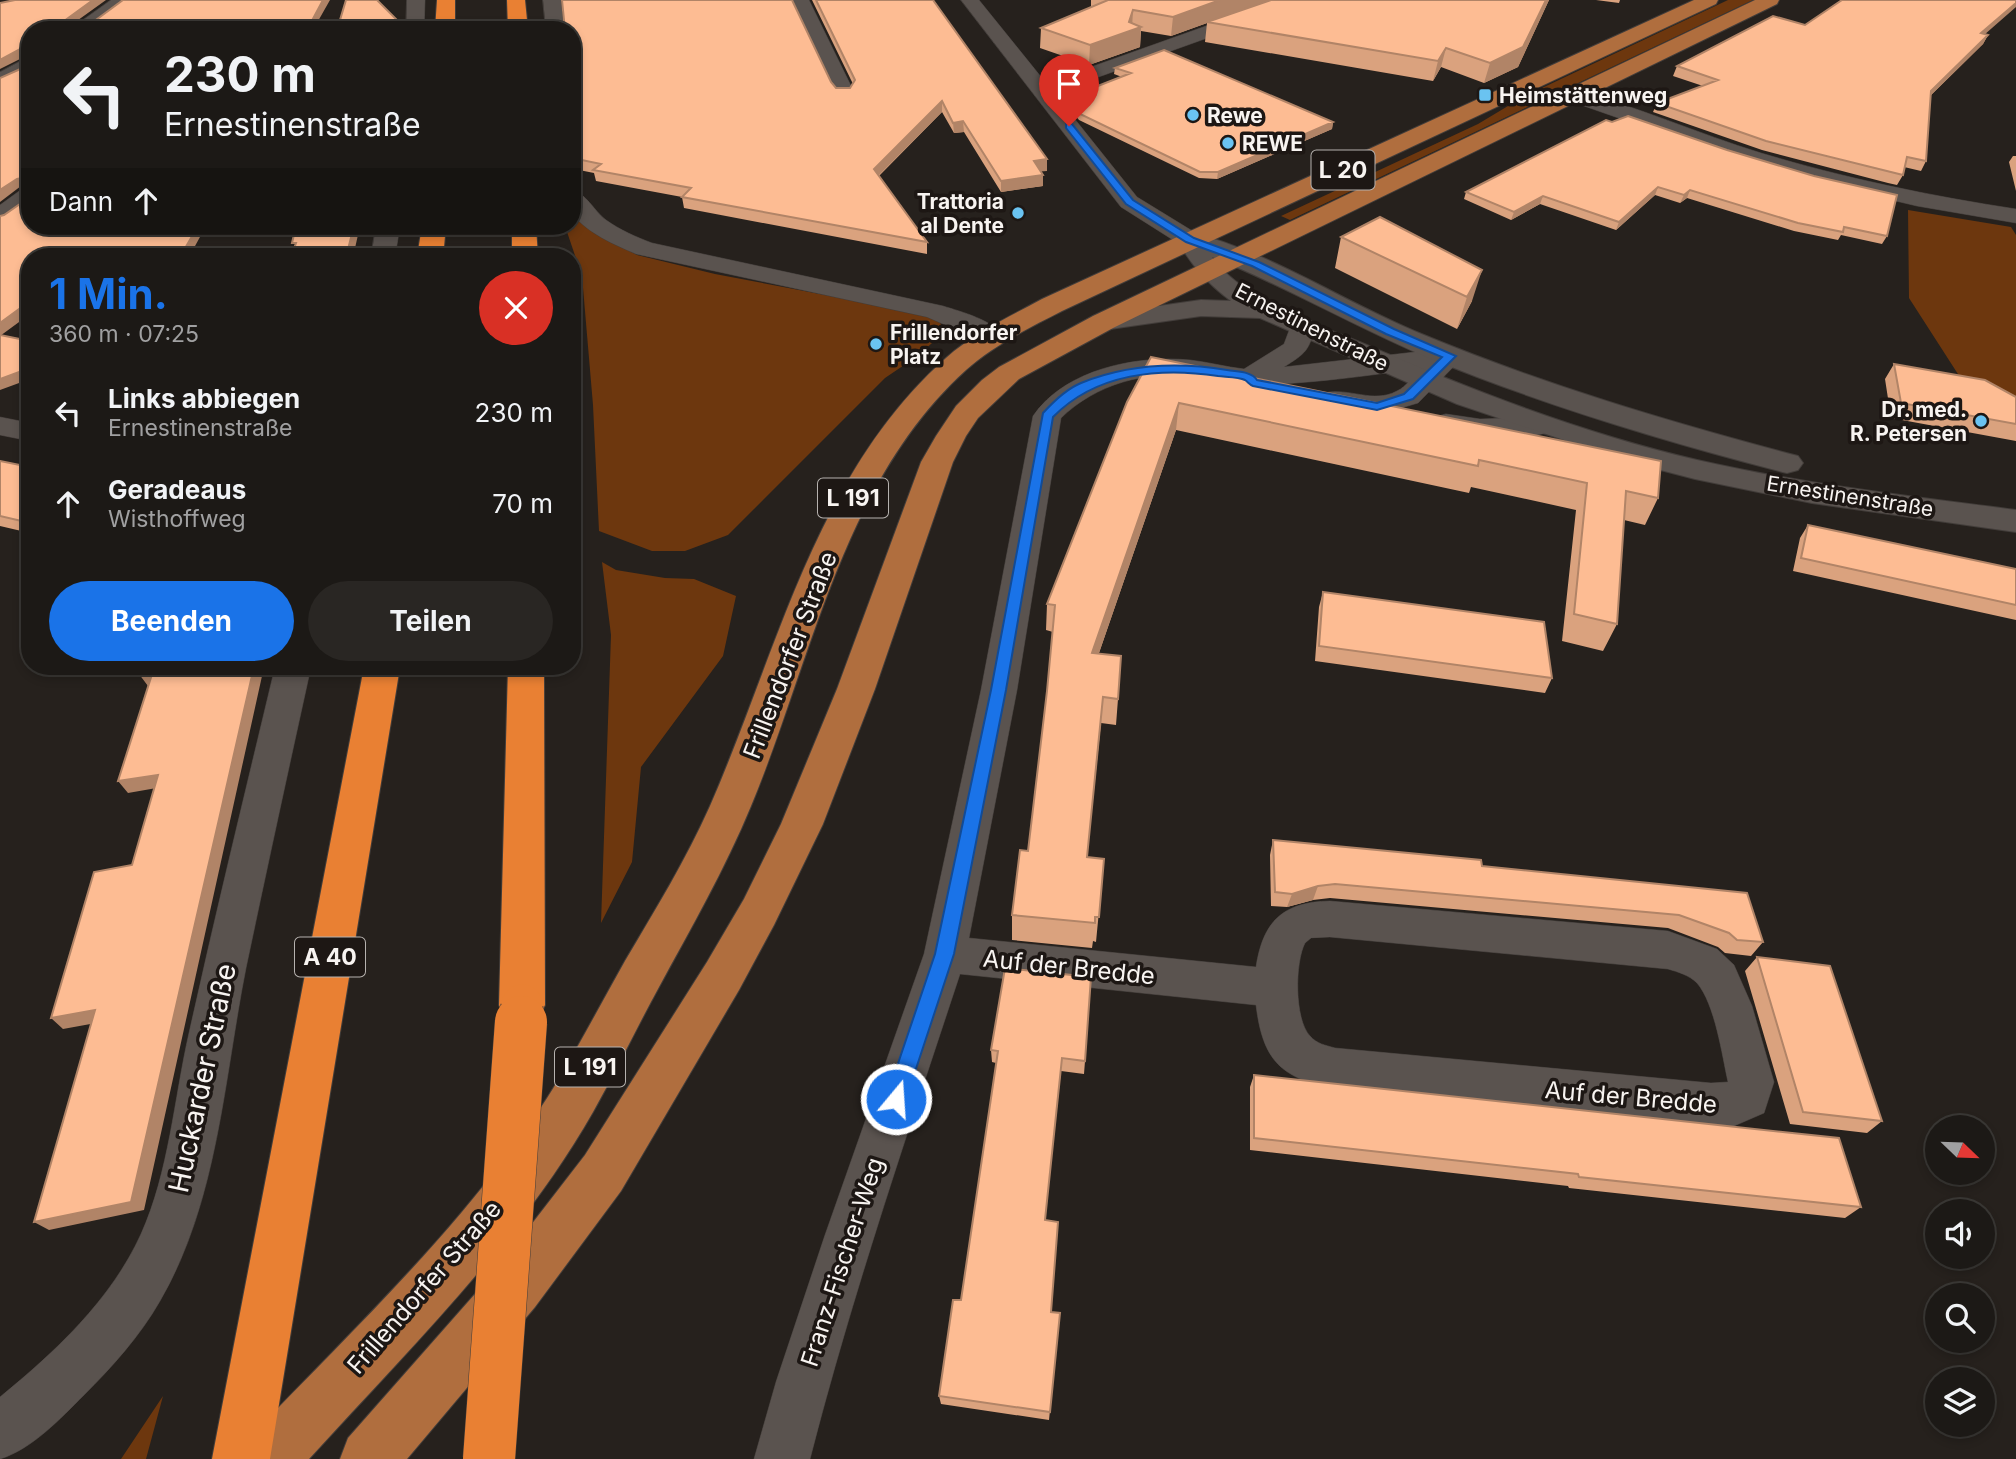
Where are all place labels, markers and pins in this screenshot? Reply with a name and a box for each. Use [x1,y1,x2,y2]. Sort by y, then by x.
pin [1039,54,1099,126]
place label: Heimstättenweg [1499,83,1667,108]
marker: Heimstättenweg [1477,87,1493,103]
place label: Rewe [1207,103,1263,128]
marker: Rewe [1185,107,1201,123]
place label: REWE [1242,131,1303,156]
marker: REWE [1220,135,1236,151]
place label: Trattoria al Dente [917,189,1004,238]
marker: Trattoria al Dente [1010,205,1026,221]
place label: Frillendorfer Platz [890,320,1018,369]
marker: Frillendorfer Platz [868,336,884,352]
place label: Dr. med. R. Petersen [1850,397,1967,446]
marker: Dr. med. R. Petersen [1973,413,1989,429]

